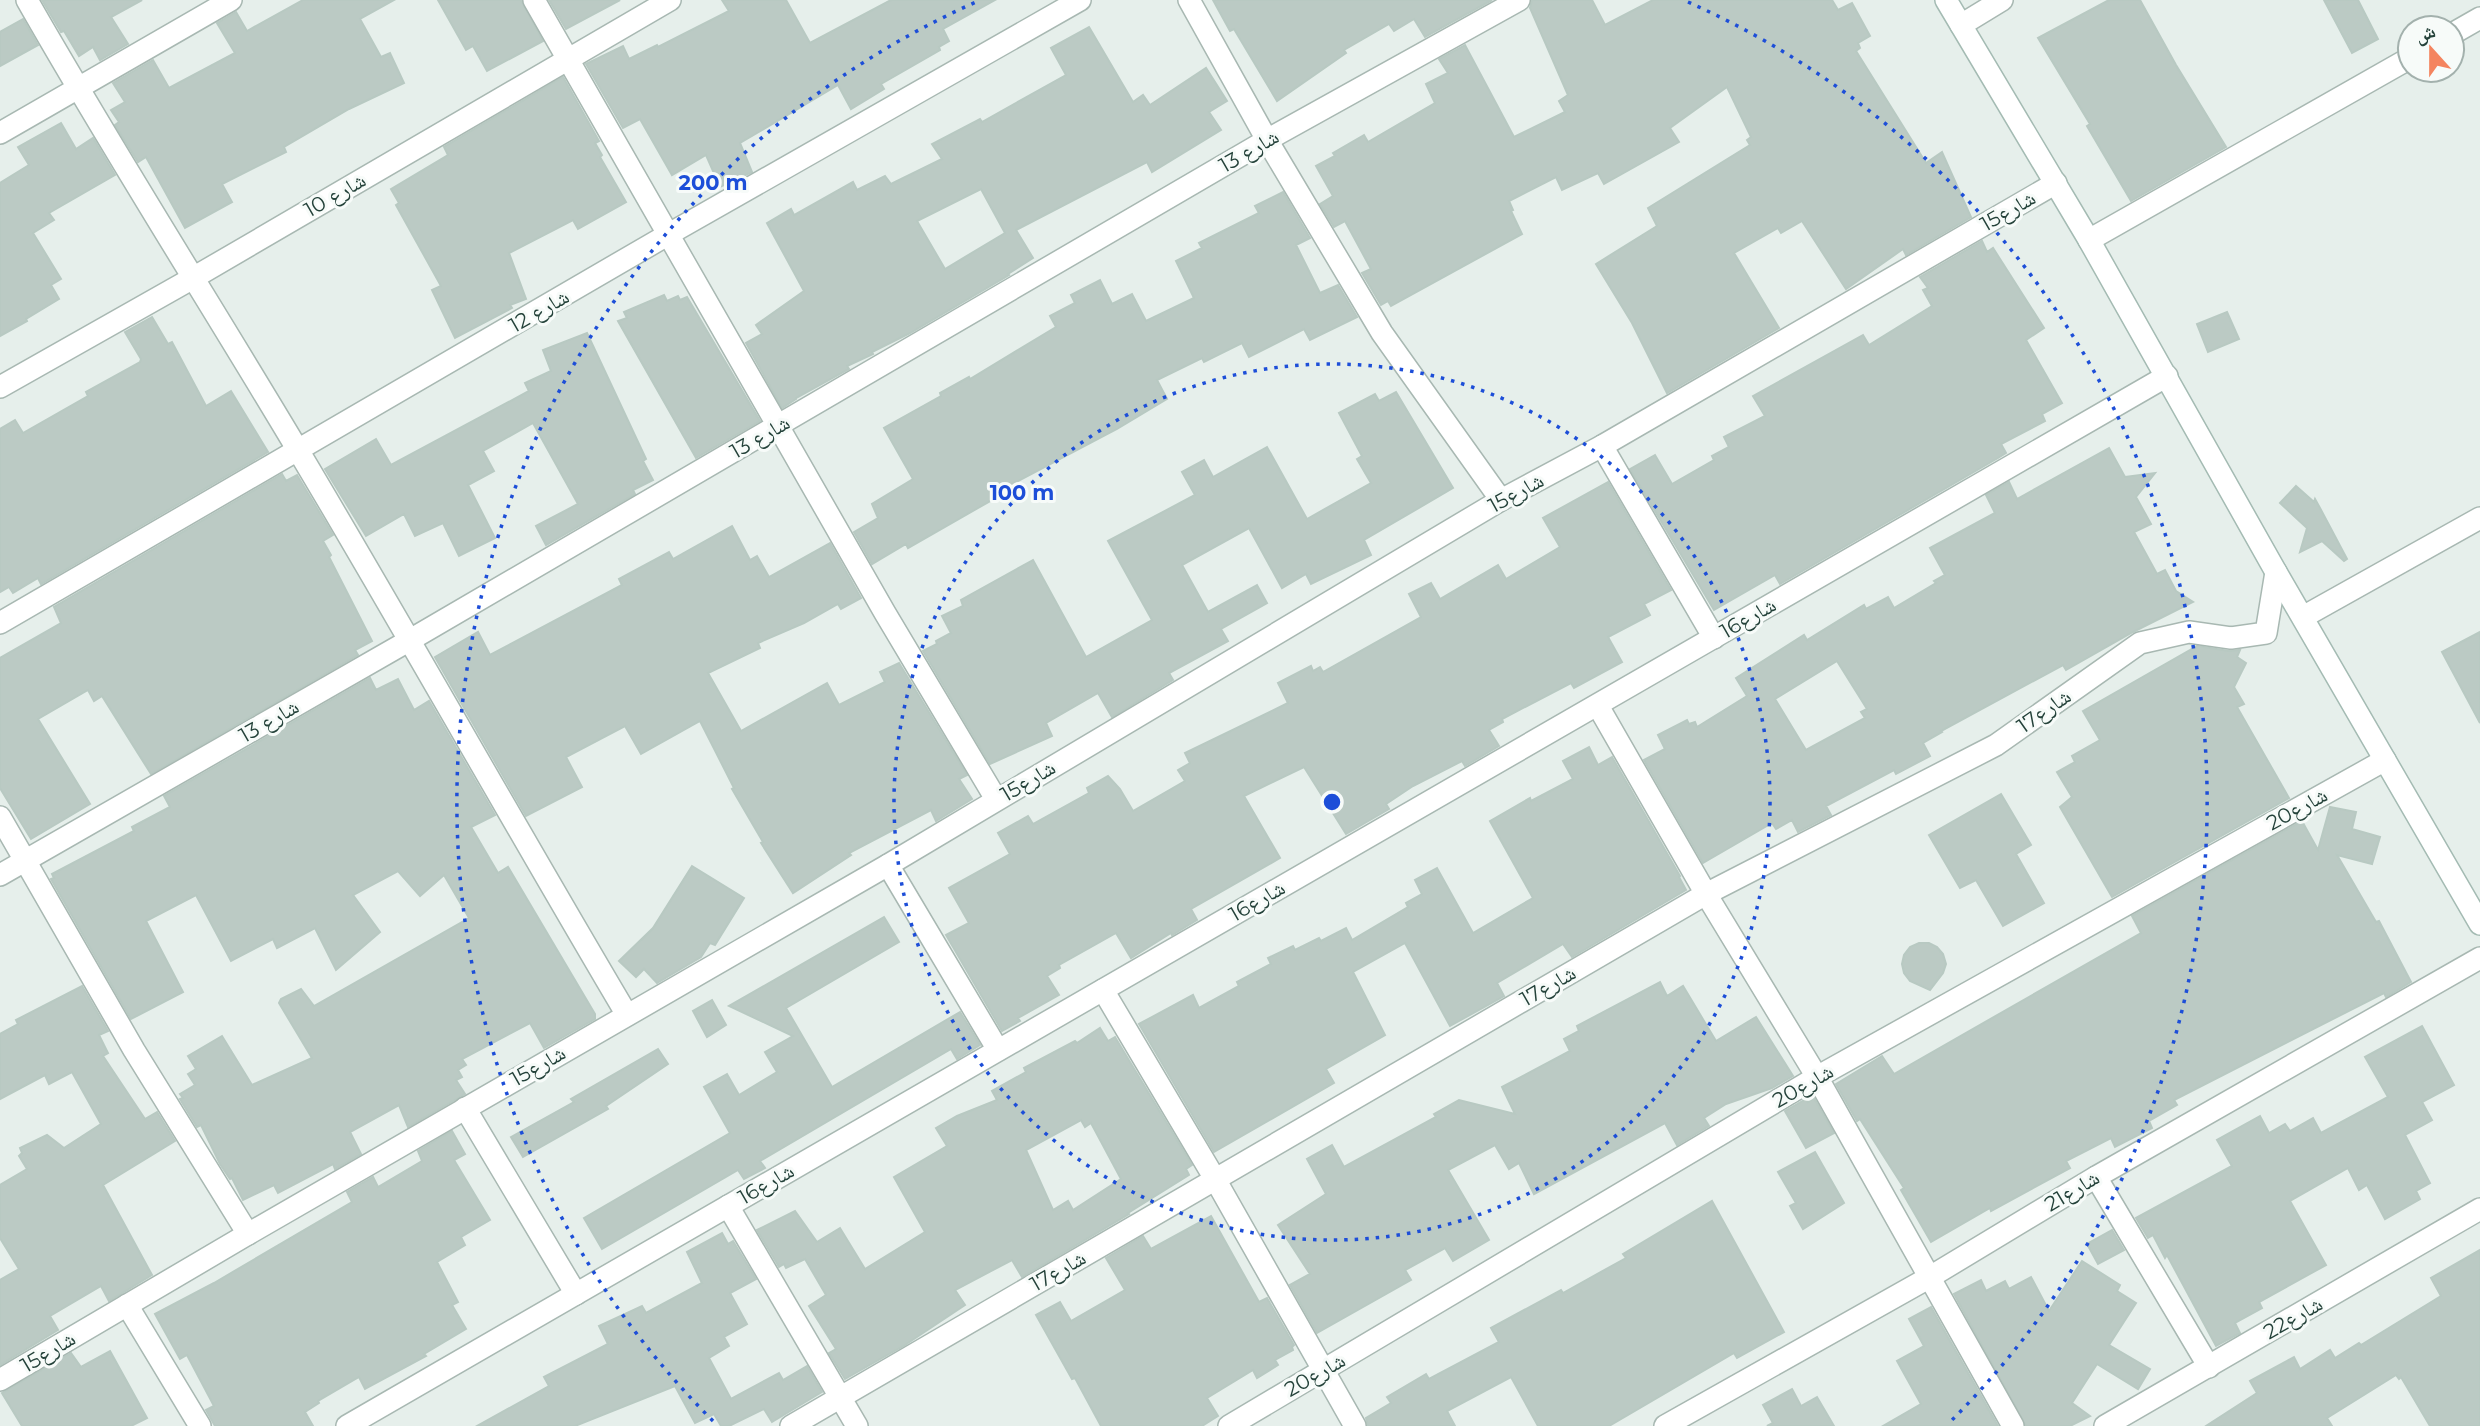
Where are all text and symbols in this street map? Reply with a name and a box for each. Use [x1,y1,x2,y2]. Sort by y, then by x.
north arrow [2396,14,2466,84]
text: ش [2412,19,2439,48]
street label: شارع 13 [1214,124,1284,178]
street label: شارع 10 [300,167,370,223]
text: 200 m [679,170,747,195]
street label: شارع15 [1976,185,2040,237]
street label: شارع 12 [504,284,574,338]
street label: شارع 13 [725,410,795,464]
street label: شارع15 [1484,467,1548,519]
text: 100 m [990,480,1054,505]
street label: شارع16 [1715,592,1781,644]
street label: شارع17 [2012,683,2076,739]
street label: شارع 13 [234,694,304,748]
street label: شارع15 [996,755,1060,807]
street label: شارع20 [2262,782,2332,836]
centre of rings [1320,790,1344,814]
street label: شارع16 [1224,875,1290,927]
street label: شارع17 [1516,960,1580,1012]
street label: شارع15 [506,1040,570,1092]
street label: شارع20 [1768,1058,1838,1114]
street label: شارع16 [733,1158,799,1210]
street label: شارع21 [2040,1165,2104,1217]
street label: شارع17 [1026,1245,1090,1297]
street label: شارع22 [2259,1291,2327,1345]
street label: شارع15 [16,1326,80,1378]
street label: شارع20 [1280,1347,1350,1403]

